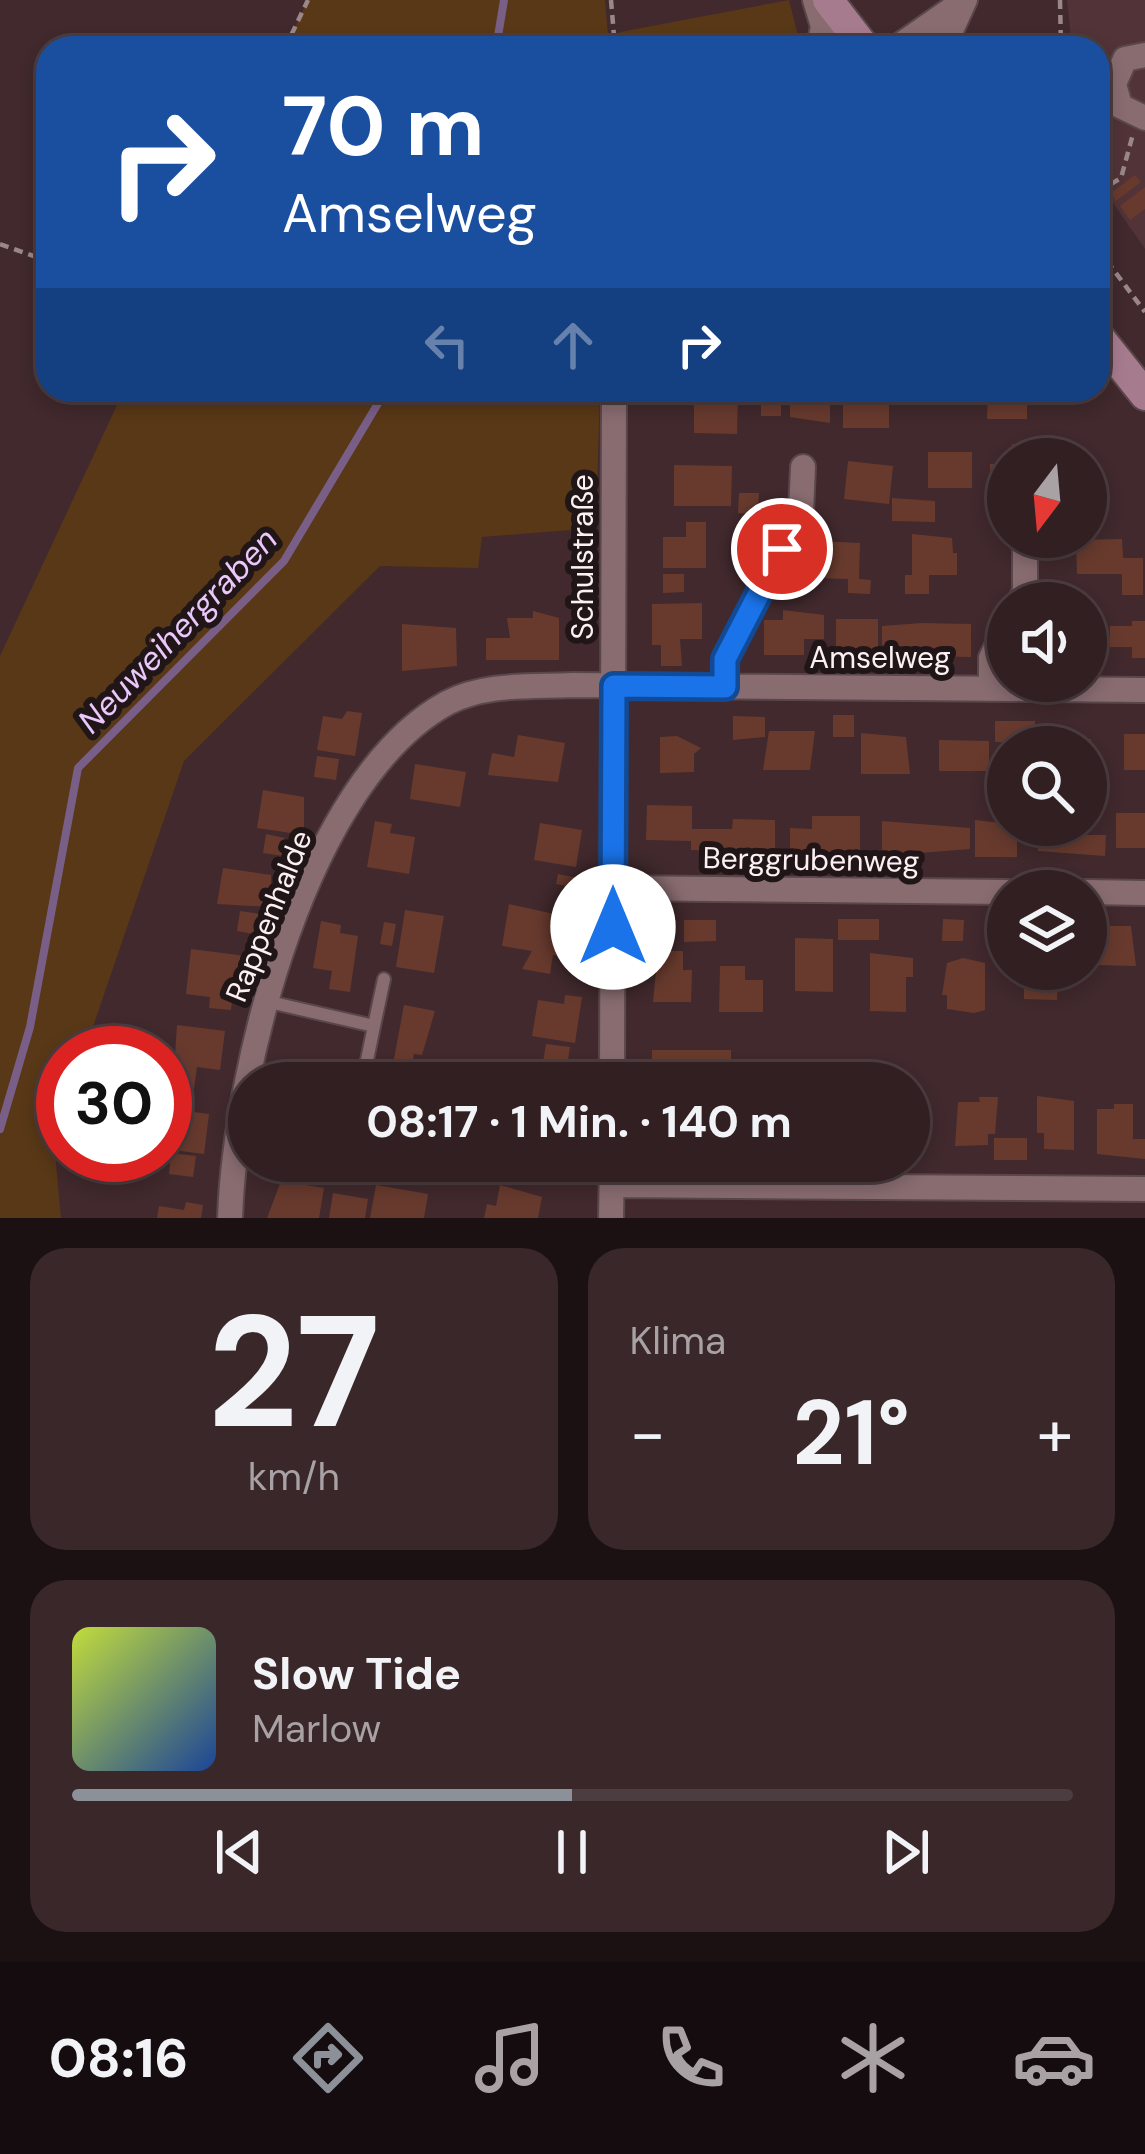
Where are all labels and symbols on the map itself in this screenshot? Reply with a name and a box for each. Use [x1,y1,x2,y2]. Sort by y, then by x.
north arrow [987,438,1107,558]
street label: Schulstraße [563,474,602,640]
pin [731,498,833,600]
water label: Neuweihergraben [68,519,286,742]
street label: Amselweg [809,638,951,677]
street label: Rappenhalde [216,824,321,1007]
street label: Berggrubenweg [702,838,920,881]
position arrow [550,864,676,990]
speed limit sign: 30 [36,1026,192,1182]

